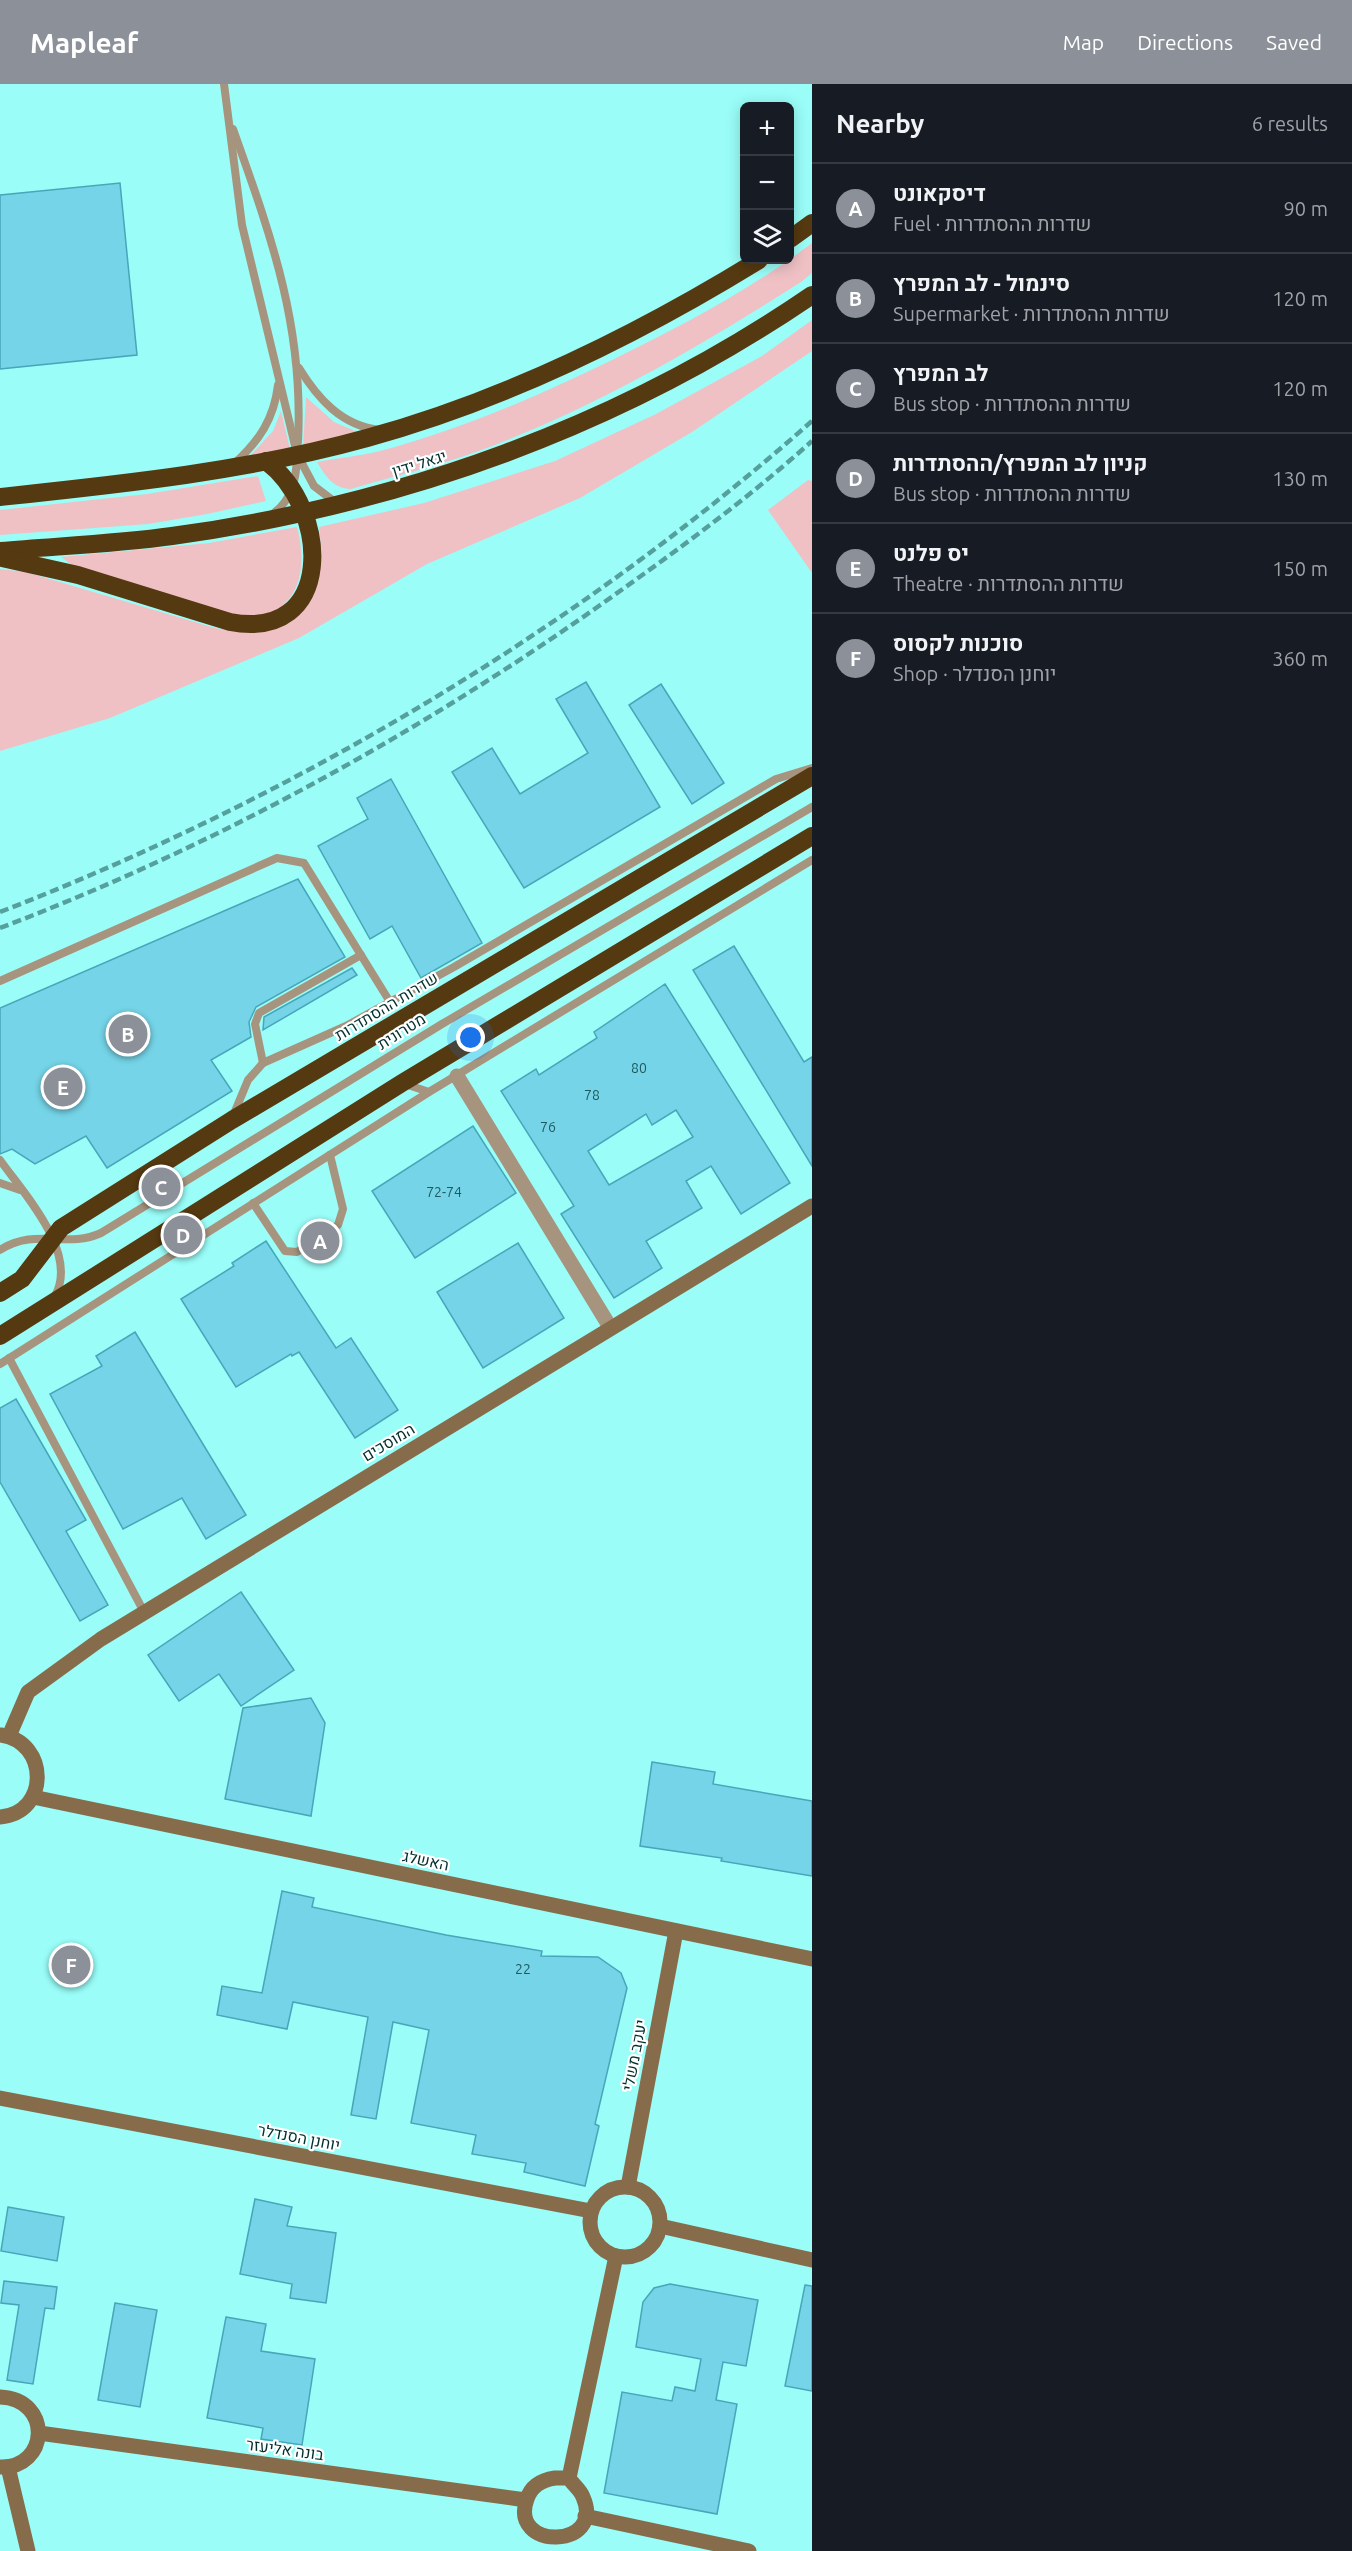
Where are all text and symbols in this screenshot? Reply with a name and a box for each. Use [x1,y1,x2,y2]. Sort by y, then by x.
text: Mapleaf [30,27,138,58]
text: Map [1063,30,1104,54]
text: Directions [1137,30,1233,54]
text: Saved [1266,30,1322,54]
map controls [740,102,794,264]
button: + [740,102,794,156]
text: Nearby [836,109,924,138]
text: 6 results [1252,112,1328,135]
button: − [740,156,794,210]
text: דיסקאונט [893,180,986,205]
text: A [848,197,863,220]
text: 90 m [1284,197,1328,220]
button: layers [740,210,794,264]
text: Fuel · שדרות ההסתדרות [893,212,1091,235]
text: סינמול - לב המפרץ [893,270,1070,295]
text: B [849,287,862,310]
text: 120 m [1272,287,1328,310]
text: Supermarket · שדרות ההסתדרות [893,302,1170,325]
text: לב המפרץ [893,360,988,385]
text: C [849,377,862,400]
text: 120 m [1272,377,1328,400]
text: Bus stop · שדרות ההסתדרות [893,392,1131,415]
street label: יגאל ידין [390,446,448,480]
text: קניון לב המפרץ/ההסתדרות [893,450,1147,475]
text: D [848,467,863,490]
text: 130 m [1272,467,1328,490]
text: Bus stop · שדרות ההסתדרות [893,482,1131,505]
text: יס פלנט [893,540,969,565]
text: E [850,557,861,580]
text: 150 m [1272,557,1328,580]
text: Theatre · שדרות ההסתדרות [893,572,1124,595]
text: סוכנות לקסוס [893,630,1023,655]
text: F [850,647,861,670]
text: 360 m [1272,647,1328,670]
text: Shop · יוחנן הסנדלר [893,662,1056,685]
street label: שדרות ההסתדרות [331,968,441,1044]
street label: מטרונית [374,1009,428,1053]
pin: B [108,1012,148,1056]
your location [456,1023,485,1052]
house number: 80 [631,1060,647,1076]
pin: E [44,1064,82,1110]
house number: 78 [584,1087,600,1103]
house number: 76 [540,1119,556,1135]
pin: C [142,1164,180,1210]
house number: 72-74 [426,1184,462,1200]
pin: D [164,1212,202,1258]
pin: A [300,1218,340,1264]
street label: המוסכים [358,1419,418,1465]
street label: האשלג [401,1846,451,1874]
pin: F [52,1942,90,1988]
house number: 22 [515,1961,531,1977]
street label: יעקב משלי [618,2018,650,2092]
street label: יוחנן הסנדלר [256,2120,342,2154]
street label: בונה אליעזר [245,2435,325,2463]

